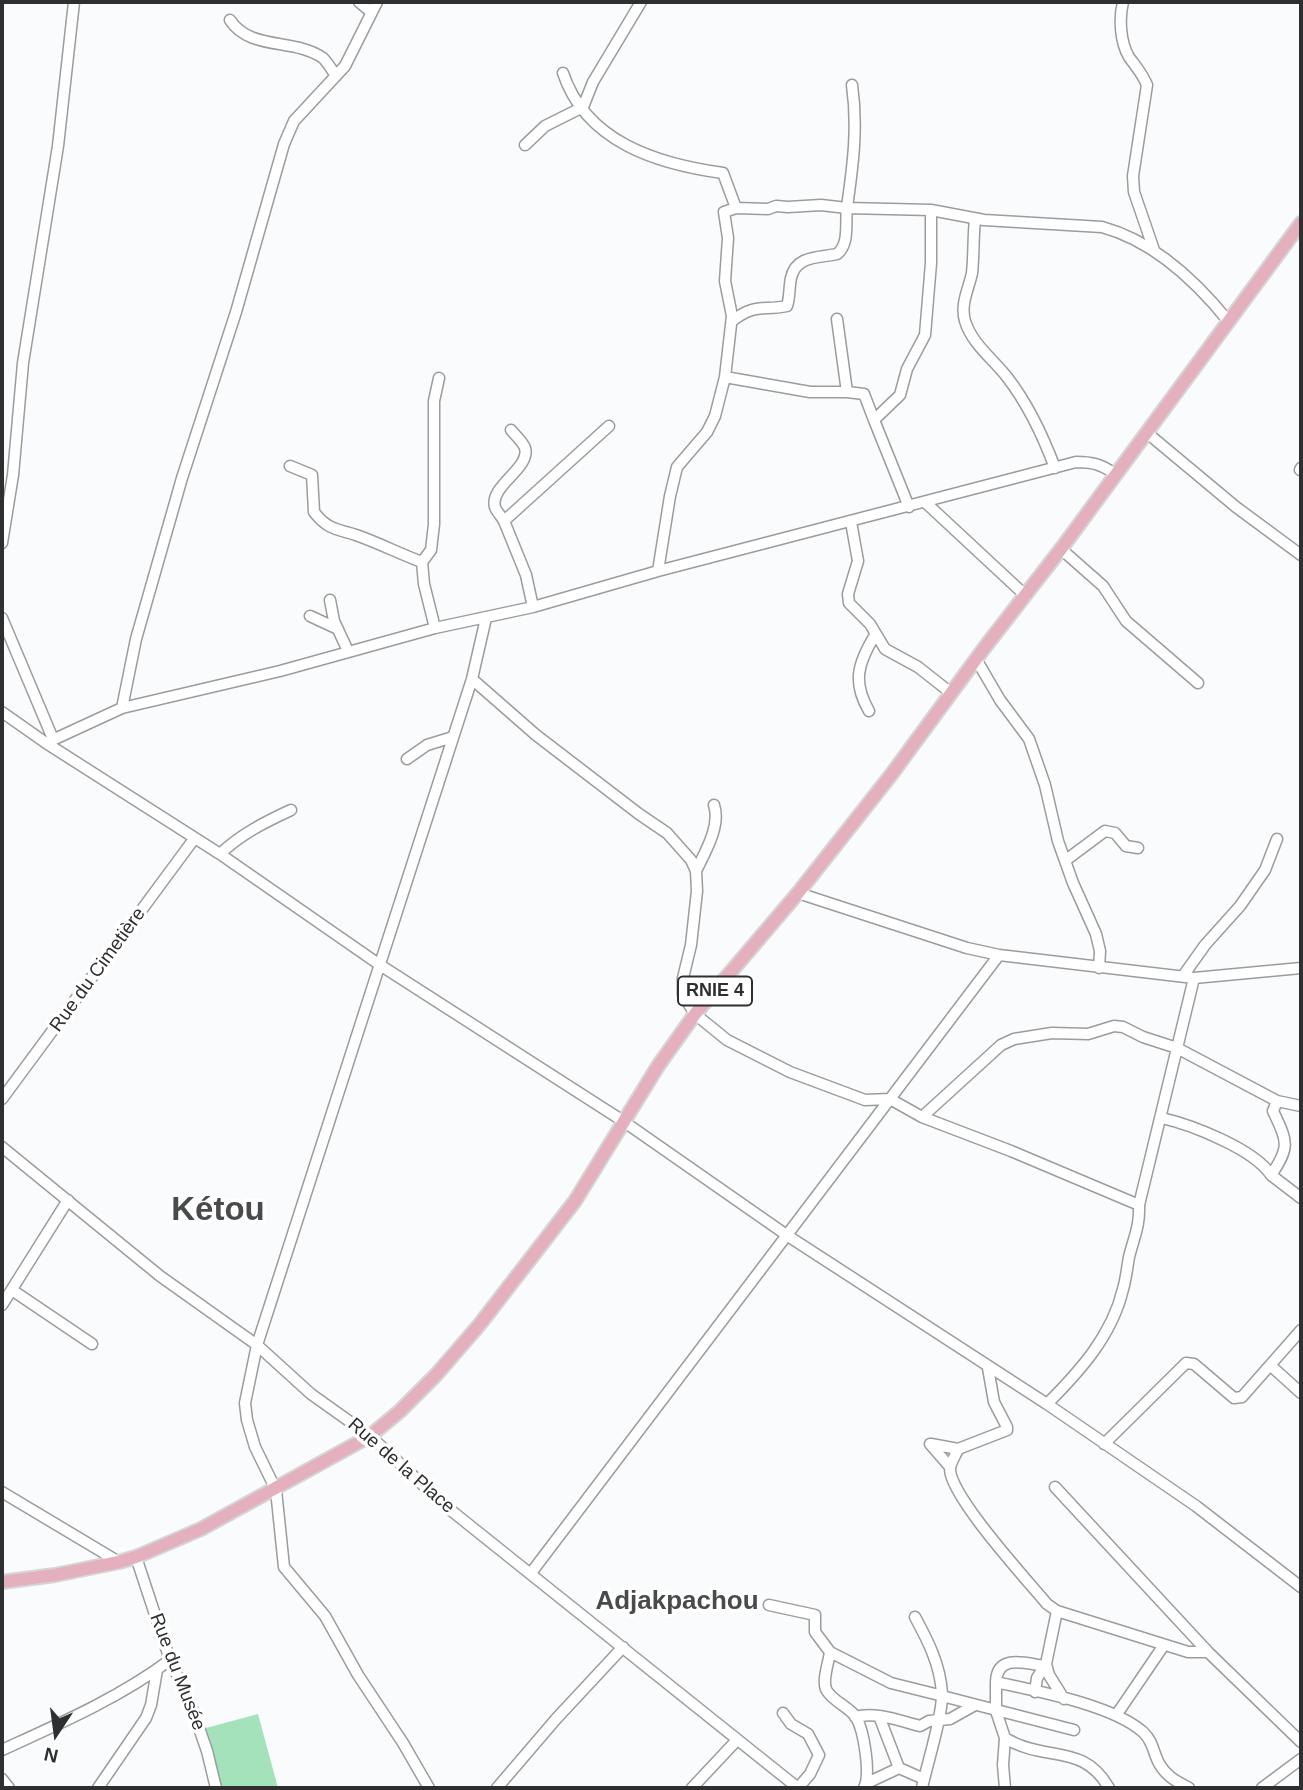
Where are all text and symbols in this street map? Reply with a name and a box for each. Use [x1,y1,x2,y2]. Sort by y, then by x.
street label: Rue du Cimetière [45,903,151,1037]
road number: RNIE 4 [678,976,752,1006]
district label: Kétou [171,1191,265,1231]
street label: Rue de la Place [343,1413,459,1519]
district label: Adjakpachou [595,1586,759,1618]
street label: Rue du Musée [144,1610,210,1734]
north arrow [21,1699,91,1769]
text: N [42,1743,60,1767]

